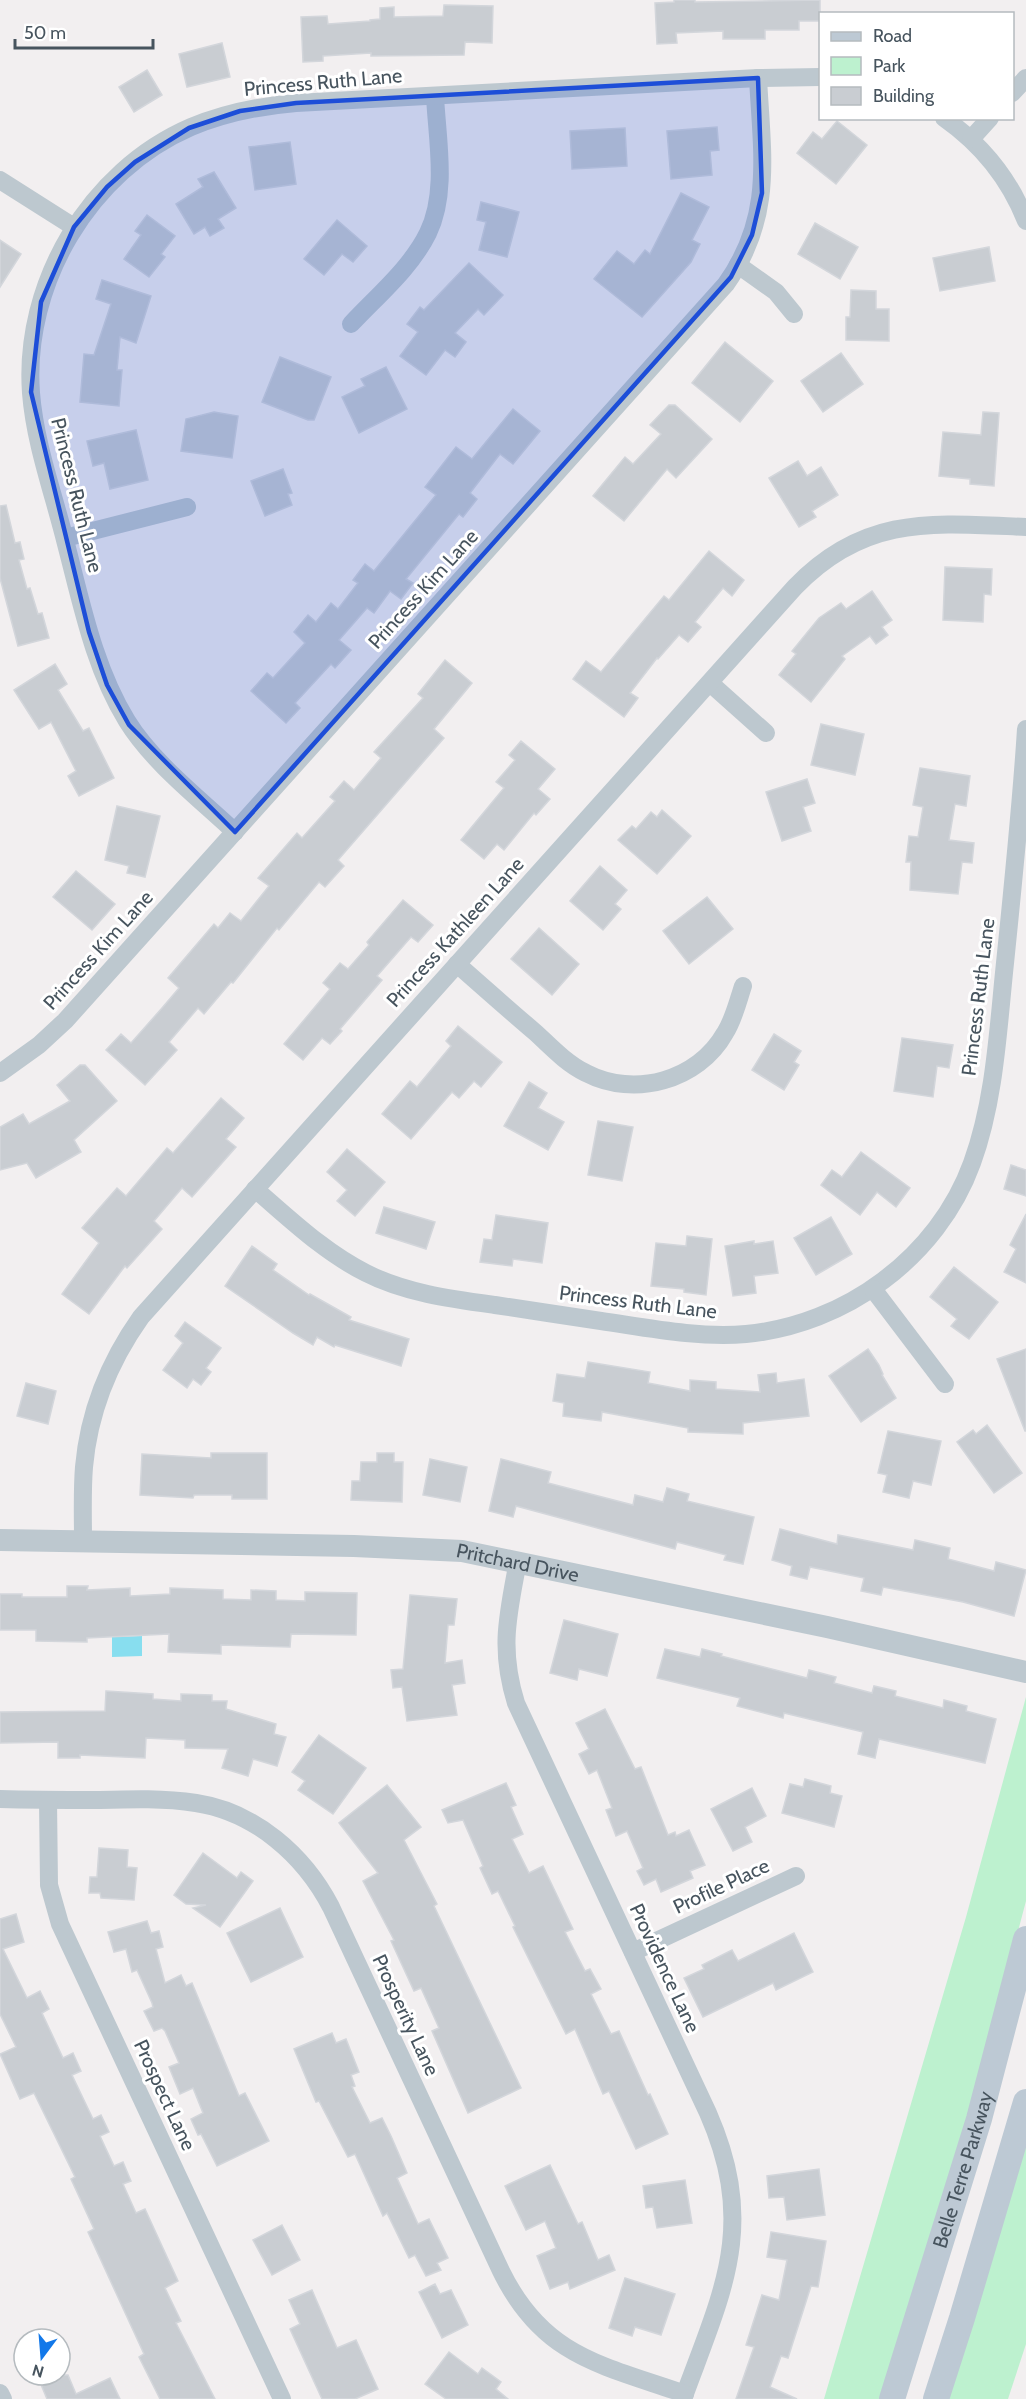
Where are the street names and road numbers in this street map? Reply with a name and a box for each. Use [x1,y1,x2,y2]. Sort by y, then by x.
street label: Princess Ruth Lane [243,63,403,101]
street label: Princess Ruth Lane [46,415,108,575]
street label: Princess Kim Lane [363,524,483,654]
street label: Princess Kathleen Lane [381,852,529,1012]
street label: Princess Kim Lane [38,885,158,1015]
street label: Princess Ruth Lane [956,917,1000,1077]
street label: Princess Ruth Lane [558,1280,718,1324]
street label: Pritchard Drive [454,1538,581,1587]
street label: Profile Place [669,1853,773,1919]
street label: Providence Lane [625,1900,705,2036]
street label: Prosperity Lane [367,1951,445,2079]
street label: Prospect Lane [129,2036,201,2154]
street label: Belle Terre Parkway [928,2089,998,2251]

